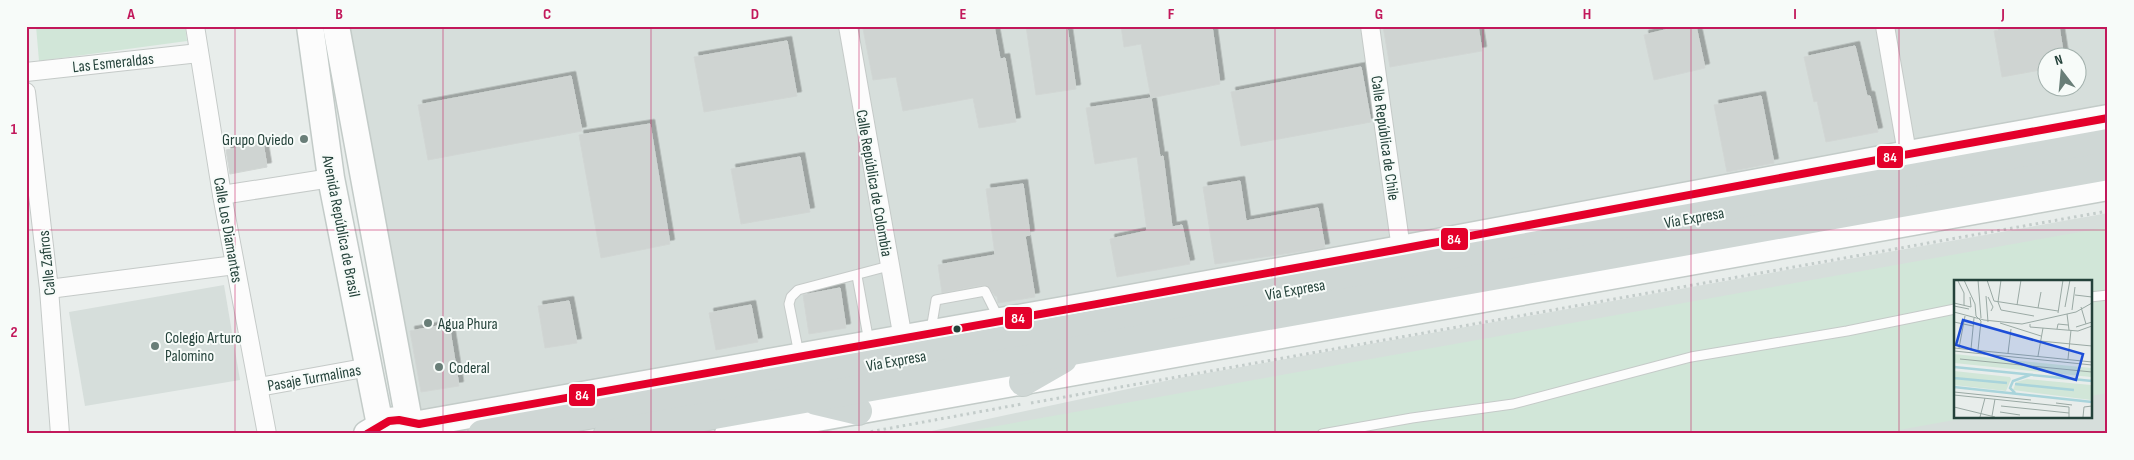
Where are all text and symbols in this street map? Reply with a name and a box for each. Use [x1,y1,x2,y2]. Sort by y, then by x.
text: A [126,5,135,24]
text: B [335,5,343,24]
text: C [543,5,551,24]
text: D [751,5,759,24]
text: E [960,5,967,24]
text: F [1168,5,1175,24]
text: G [1375,5,1383,24]
text: H [1583,5,1591,24]
text: I [1793,5,1797,24]
text: J [2000,5,2005,24]
north arrow [2036,48,2086,98]
street label: Las Esmeraldas [72,50,155,77]
text: N [2053,51,2064,69]
street label: Calle República de Chile [1366,75,1403,202]
street label: Calle República de Colombia [851,108,896,258]
text: 1 [11,120,18,139]
place label: Grupo Oviedo [222,131,294,150]
marker: Grupo Oviedo [298,133,310,145]
line badge: 84 [1876,145,1904,169]
text: 84 [1883,149,1897,166]
street label: Avenida República de Brasil [317,153,364,299]
street label: Calle Los Diamantes [209,176,246,285]
street label: Vía Expresa [1663,204,1726,233]
line badge: 84 [1440,227,1469,251]
street label: Calle Zafiros [35,229,60,296]
text: 84 [1447,231,1461,248]
street label: Vía Expresa [1264,276,1327,305]
inset map [1954,280,2092,418]
line badge: 84 [1004,306,1033,330]
text: 84 [1011,310,1025,327]
place label: Agua Phura [437,315,498,334]
marker: Agua Phura [422,317,434,329]
text: 2 [10,323,18,342]
unlabelled marker [952,324,962,334]
place label: Colegio Arturo Palomino [165,329,242,366]
marker: Colegio Arturo Palomino [149,340,161,352]
street label: Vía Expresa [865,347,928,376]
place label: Coderal [449,359,490,378]
street label: Pasaje Turmalinas [266,361,363,396]
marker: Coderal [433,361,445,373]
line badge: 84 [568,383,596,407]
text: 84 [575,387,589,404]

